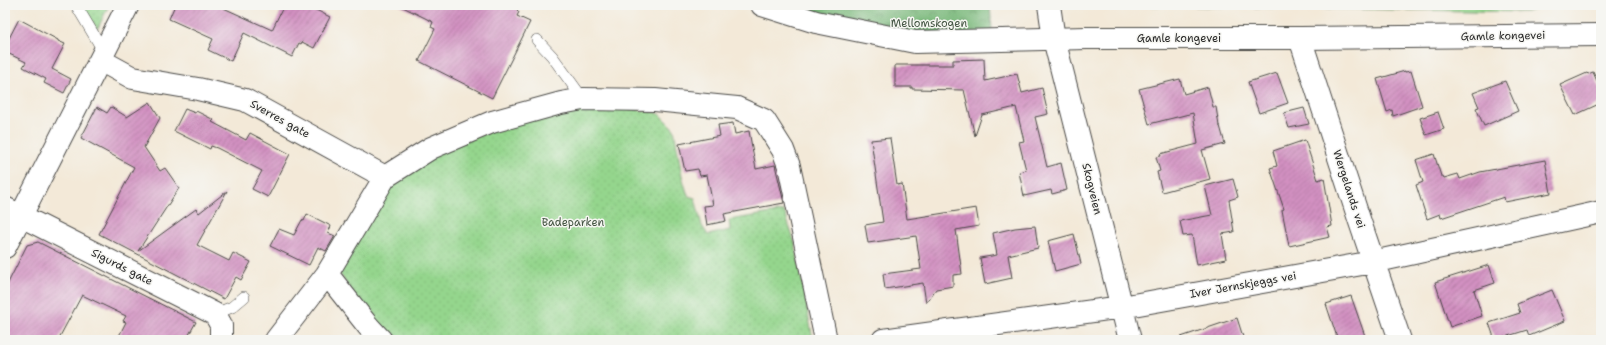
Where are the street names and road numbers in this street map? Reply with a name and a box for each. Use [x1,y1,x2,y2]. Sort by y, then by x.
street label: Gamle kongevei [1461,28,1545,44]
street label: Gamle kongevei [1137,31,1221,46]
street label: Sverres gate [247,96,313,142]
street label: Wergelands vei [1329,148,1369,230]
street label: Skogveien [1078,162,1106,217]
street label: Sigurds gate [89,245,155,289]
street label: Iver Jernskjeggs vei [1188,268,1298,302]

